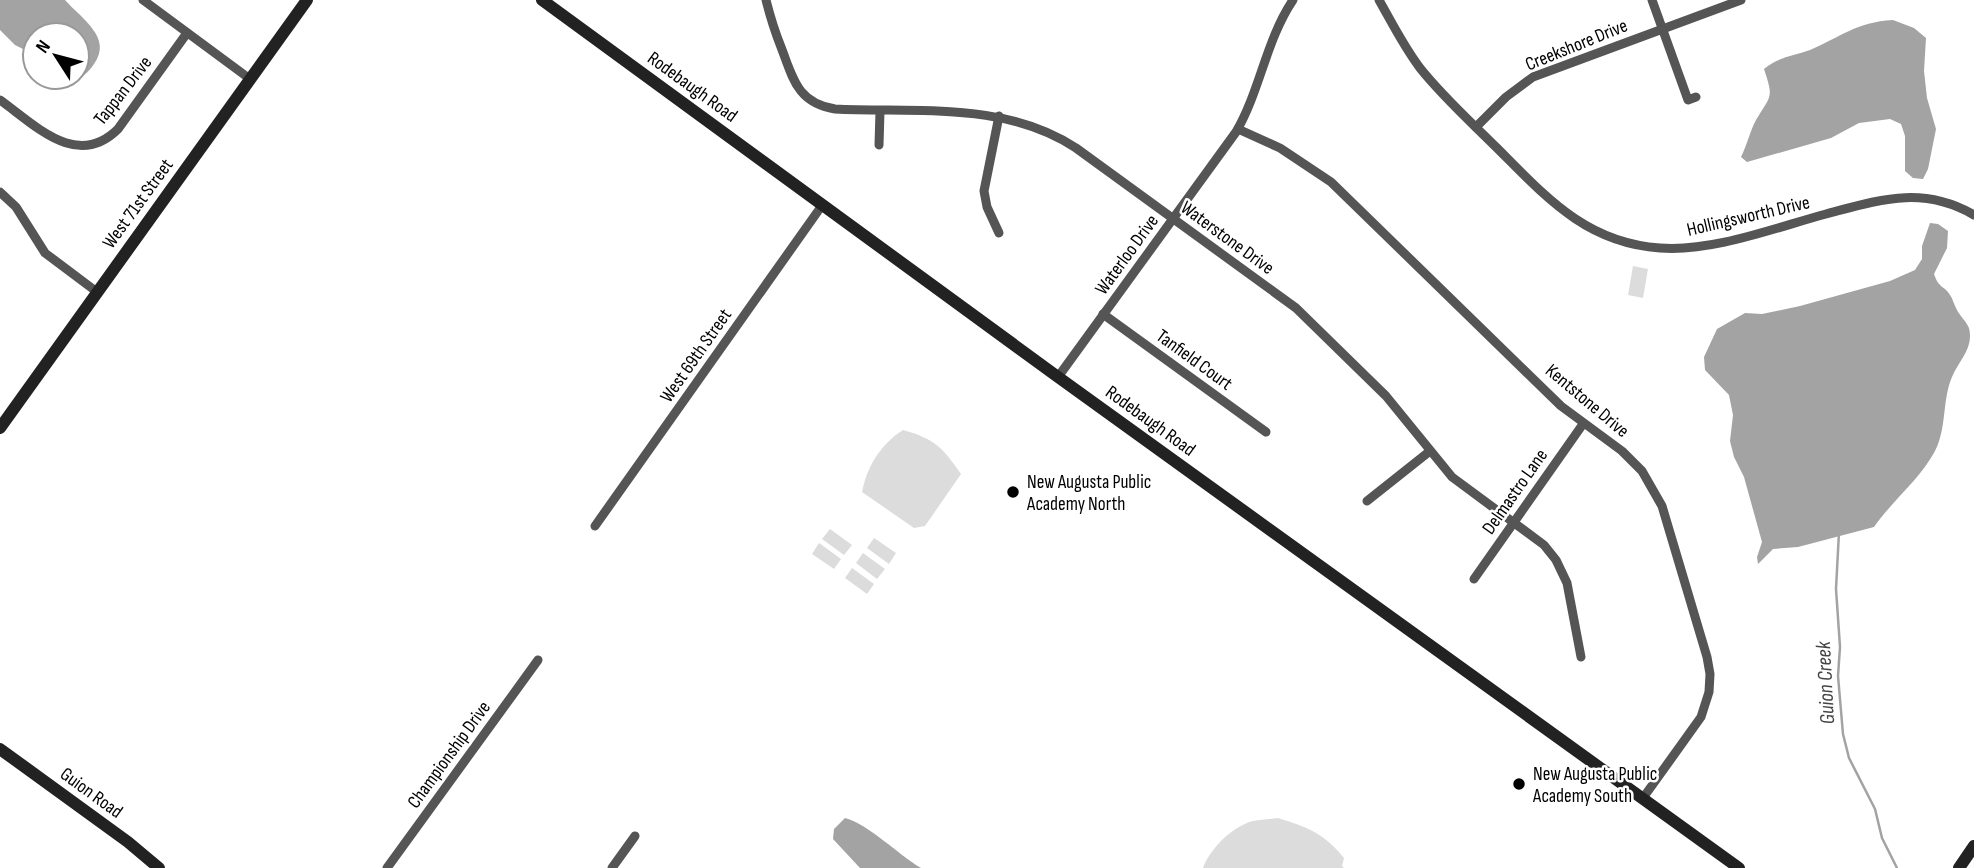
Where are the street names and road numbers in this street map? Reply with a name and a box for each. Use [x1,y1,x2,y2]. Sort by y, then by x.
street label: Creekshore Drive [1522,14,1631,76]
street label: Rodebaugh Road [643,47,742,128]
street label: Tappan Drive [89,52,157,130]
street label: West 71st Street [98,154,179,253]
street label: Hollingsworth Drive [1685,191,1812,242]
street label: Waterstone Drive [1176,197,1278,280]
street label: Waterloo Drive [1090,210,1164,299]
street label: West 69th Street [656,304,737,407]
street label: Tanfield Court [1151,325,1237,396]
street label: Kentstone Drive [1541,360,1634,443]
street label: Rodebaugh Road [1101,381,1200,462]
street label: Delmastro Lane [1477,445,1553,539]
street label: Championship Drive [403,697,496,813]
street label: Guion Road [55,763,127,824]

